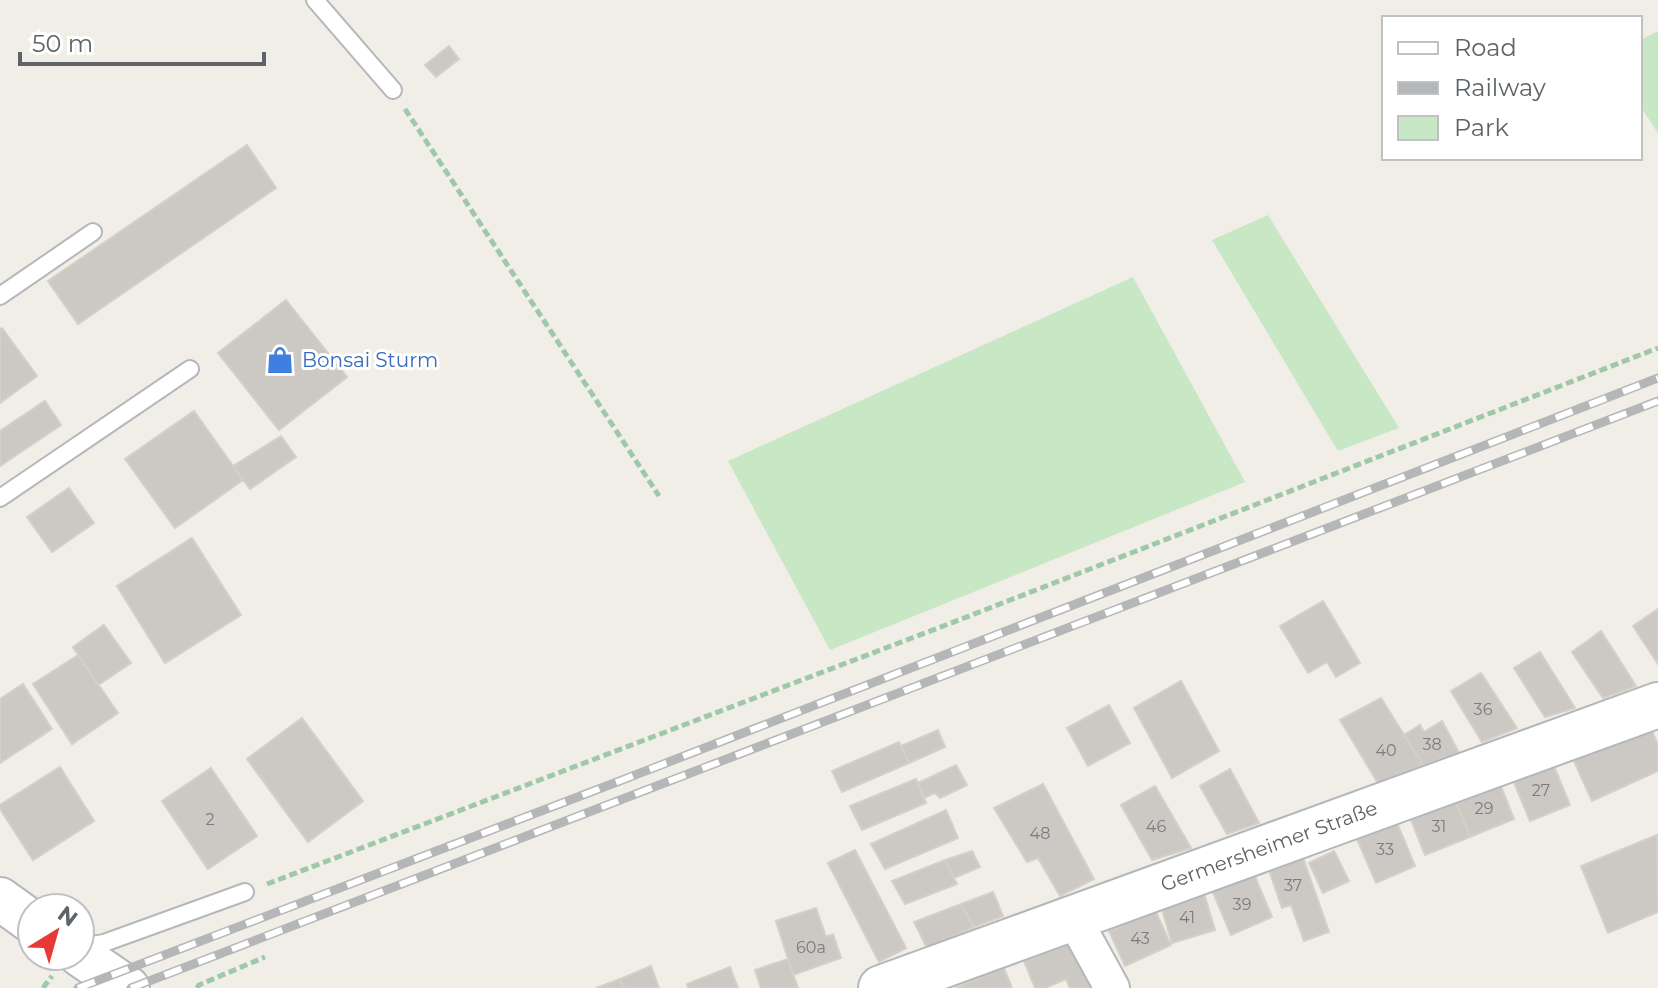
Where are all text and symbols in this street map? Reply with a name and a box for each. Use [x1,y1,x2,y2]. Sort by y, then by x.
scale bar [20,16,264,66]
legend [1382,16,1642,160]
text: 50 m [32,29,93,58]
text: Road [1454,33,1517,62]
text: Railway [1454,73,1546,102]
text: Park [1454,113,1509,142]
shop icon: Bonsai Sturm [265,345,295,375]
place label: Bonsai Sturm [302,348,438,372]
house number: 36 [1474,700,1493,719]
house number: 38 [1422,735,1442,754]
house number: 40 [1375,741,1397,760]
house number: 27 [1532,781,1550,800]
street label: Germersheimer Straße [1157,796,1381,896]
house number: 29 [1475,799,1493,818]
house number: 2 [205,810,215,829]
house number: 46 [1146,817,1166,836]
house number: 31 [1432,817,1446,836]
house number: 48 [1030,824,1050,843]
house number: 33 [1376,840,1394,859]
house number: 37 [1284,876,1302,895]
north arrow [16,892,96,972]
house number: 39 [1233,895,1251,914]
text: N [53,900,83,933]
house number: 41 [1179,908,1195,927]
house number: 43 [1130,929,1150,948]
house number: 60a [796,938,826,957]

